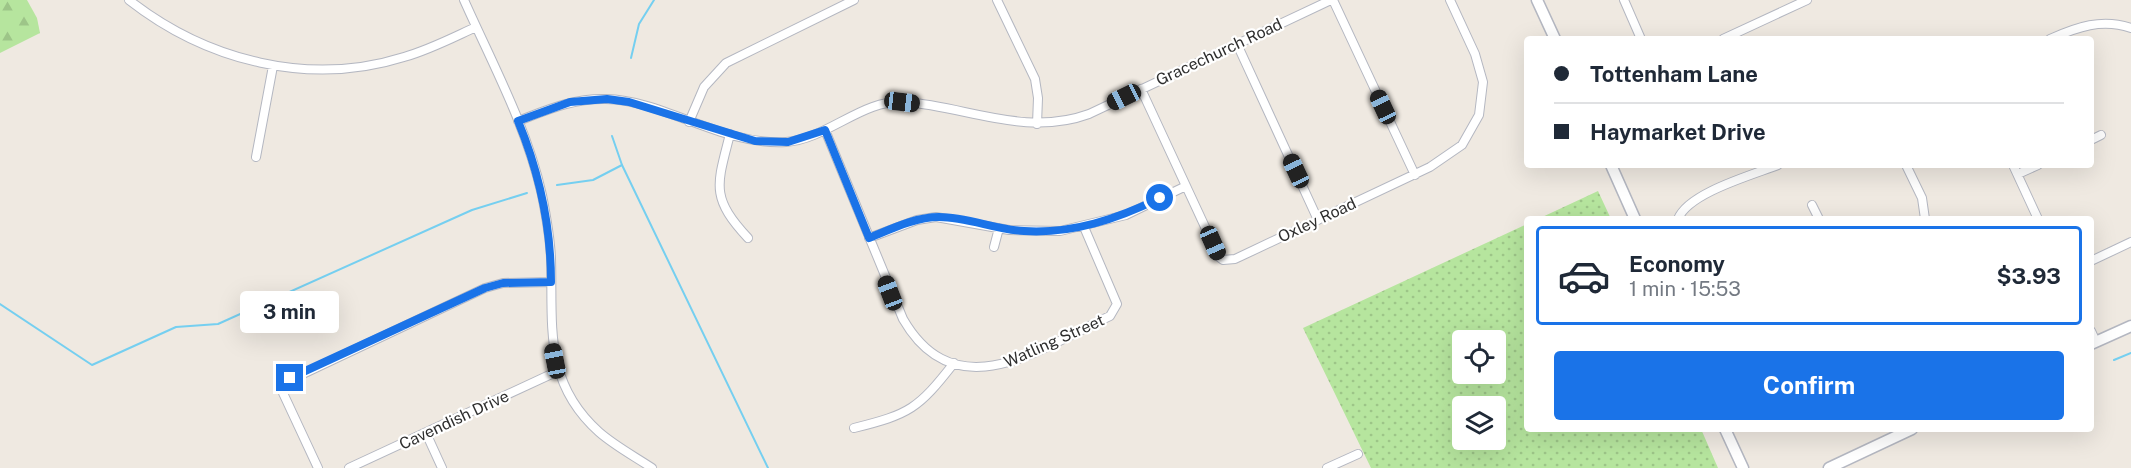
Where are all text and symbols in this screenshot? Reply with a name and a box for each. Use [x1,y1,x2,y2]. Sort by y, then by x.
street label: Gracechurch Road [1153,14,1285,90]
text: Tottenham Lane [1590,61,1758,87]
car [1104,81,1144,113]
car [1367,87,1399,127]
car [883,91,921,113]
text: Haymarket Drive [1590,119,1766,145]
car [1280,151,1312,191]
route start [1146,184,1173,211]
street label: Oxley Road [1275,194,1359,246]
car [1197,223,1229,263]
icon: car [1557,249,1611,303]
text: Economy [1629,251,1725,277]
text: $3.93 [1996,263,2061,289]
car [875,273,905,313]
text: 1 min · 15:53 [1629,277,1741,301]
callout: 3 min [240,291,340,333]
text: 3 min [263,300,316,324]
street label: Watling Street [1001,310,1107,372]
map controls [1452,330,1506,450]
button: locate [1452,330,1506,384]
car [543,342,567,380]
button: Confirm [1554,351,2064,420]
route end [276,364,303,391]
street label: Cavendish Drive [396,386,512,454]
button: layers [1452,396,1506,450]

